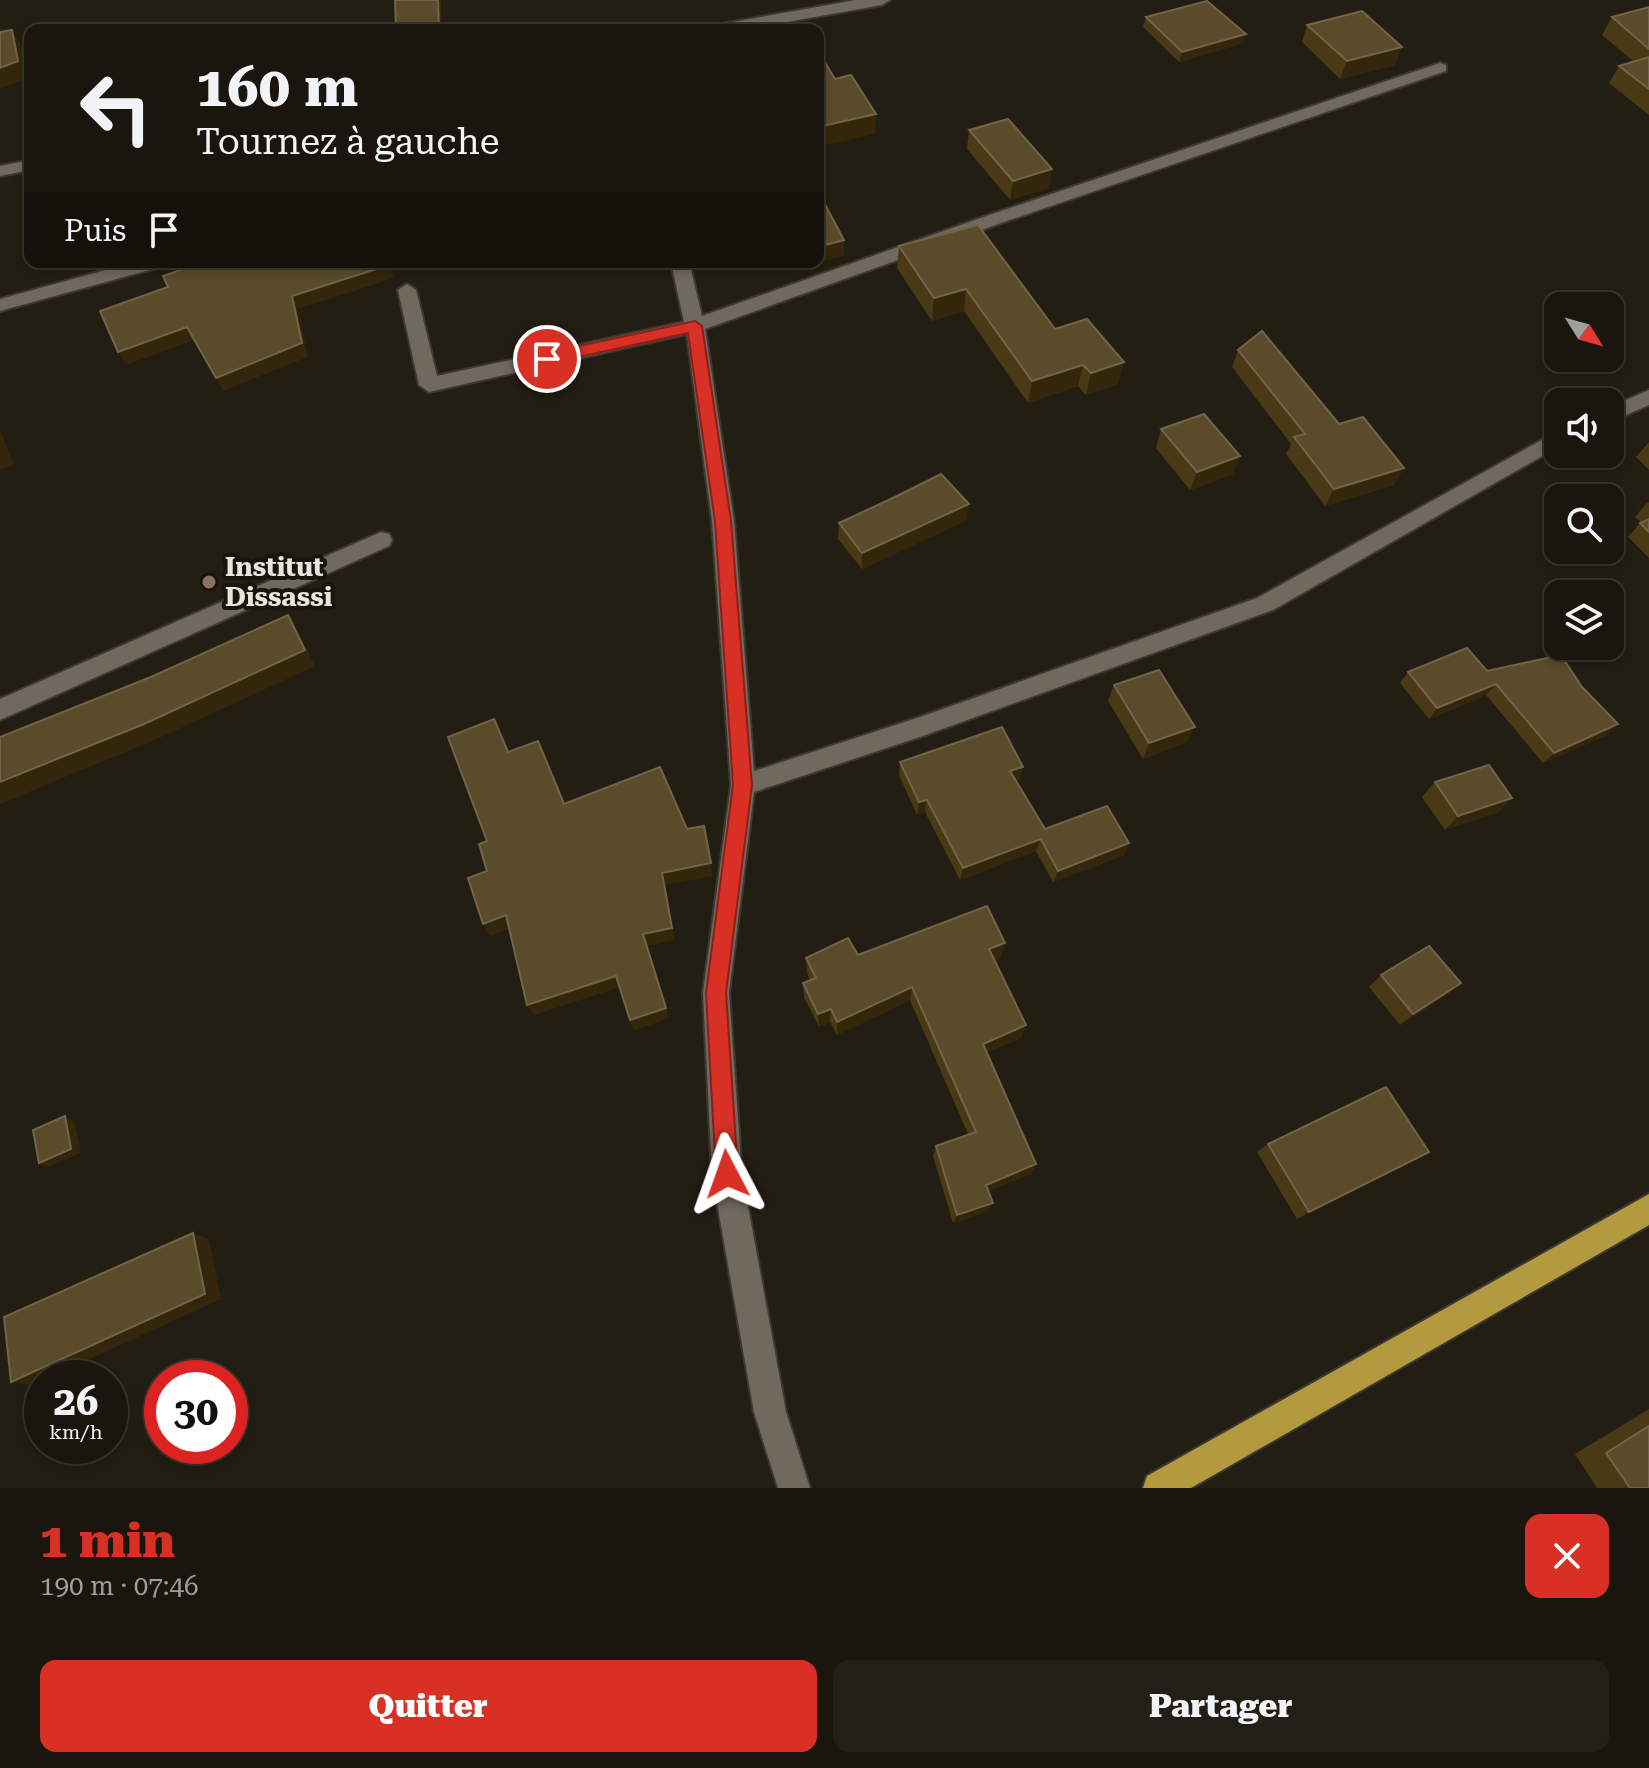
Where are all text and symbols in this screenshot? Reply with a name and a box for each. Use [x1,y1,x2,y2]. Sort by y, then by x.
text: 160 m [196,54,358,120]
icon: left [64,56,168,160]
text: Tournez à gauche [196,121,499,163]
icon: arrive [142,208,186,252]
text: Puis [64,213,126,248]
north arrow [1544,292,1624,372]
map controls [1544,292,1624,660]
pin [513,325,581,393]
icon: arrive [525,337,569,381]
button: sound [1544,388,1624,468]
button: search [1544,484,1624,564]
place label: Institut Dissassi [225,552,333,612]
marker: Institut Dissassi [200,573,218,591]
button: layers [1544,580,1624,660]
position arrow [685,1132,769,1216]
speed limit sign: 30 [144,1360,248,1464]
text: 26 [54,1378,98,1425]
text: km/h [49,1420,103,1444]
text: 1 min [40,1513,175,1569]
button: close [1525,1514,1609,1598]
text: 190 m · 07:46 [40,1571,199,1601]
button: Quitter [40,1660,817,1752]
button: Partager [833,1660,1609,1752]

